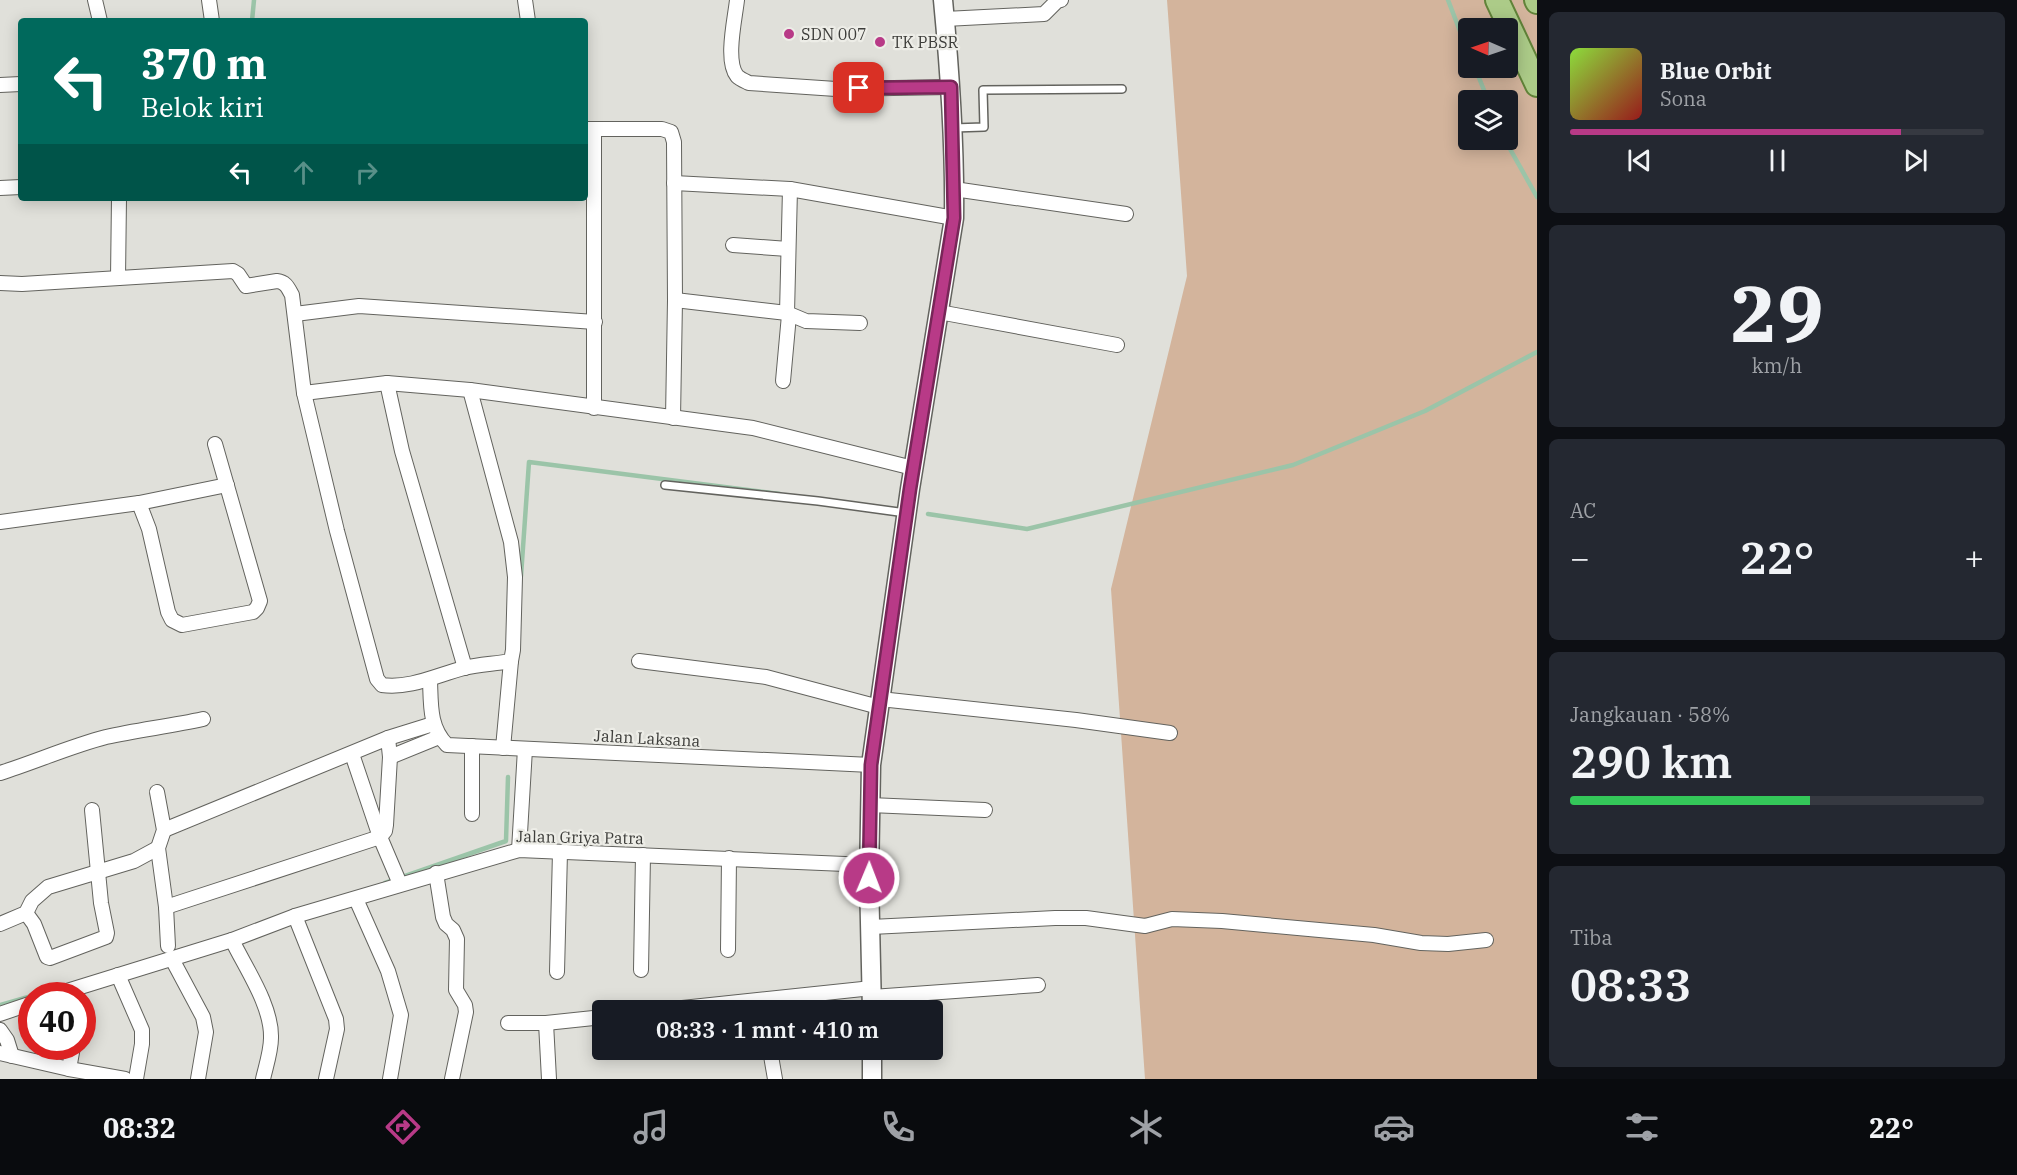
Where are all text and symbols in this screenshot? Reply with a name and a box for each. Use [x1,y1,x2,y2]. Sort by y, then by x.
north arrow [1458,18,1518,78]
map controls [1458,18,1518,150]
place label: SDN 007 [801,24,867,44]
marker: SDN 007 [782,27,796,41]
place label: TK PBSR [892,32,959,52]
marker: TK PBSR [873,35,887,49]
text: 370 m [141,36,267,91]
icon: left [42,42,120,120]
text: Blue Orbit [1660,56,1771,85]
pin [833,62,884,113]
icon: arrive [842,71,875,104]
text: Sona [1660,85,1707,112]
text: Belok kiri [141,89,264,124]
button: layers [1458,90,1518,150]
icon: previous [1623,144,1656,177]
icon: pause [1761,144,1794,177]
icon: next [1899,144,1932,177]
icon: left [224,156,257,189]
icon: ahead [287,156,320,189]
icon: right [350,156,383,189]
text: 29 [1730,262,1824,363]
text: km/h [1752,352,1802,379]
text: AC [1570,497,1596,524]
text: 22° [1739,528,1815,586]
text: − [1570,536,1590,579]
text: + [1964,536,1984,579]
text: Jangkauan · 58% [1570,701,1730,728]
street label: Jalan Laksana [593,725,701,751]
text: 290 km [1570,732,1732,790]
street label: Jalan Griya Patra [516,826,644,848]
position arrow [837,846,901,910]
text: Tiba [1570,924,1612,951]
text: 08:33 [1570,955,1691,1013]
speed limit sign: 40 [18,982,96,1060]
text: 08:33 · 1 mnt · 410 m [656,1015,879,1044]
icon: directions [382,1106,424,1148]
icon: music [630,1106,672,1148]
icon: phone [877,1106,919,1148]
icon: climate [1125,1106,1167,1148]
icon: car [1373,1106,1415,1148]
icon: filters [1621,1106,1663,1148]
text: 08:32 [103,1110,176,1145]
text: 22° [1869,1110,1914,1145]

